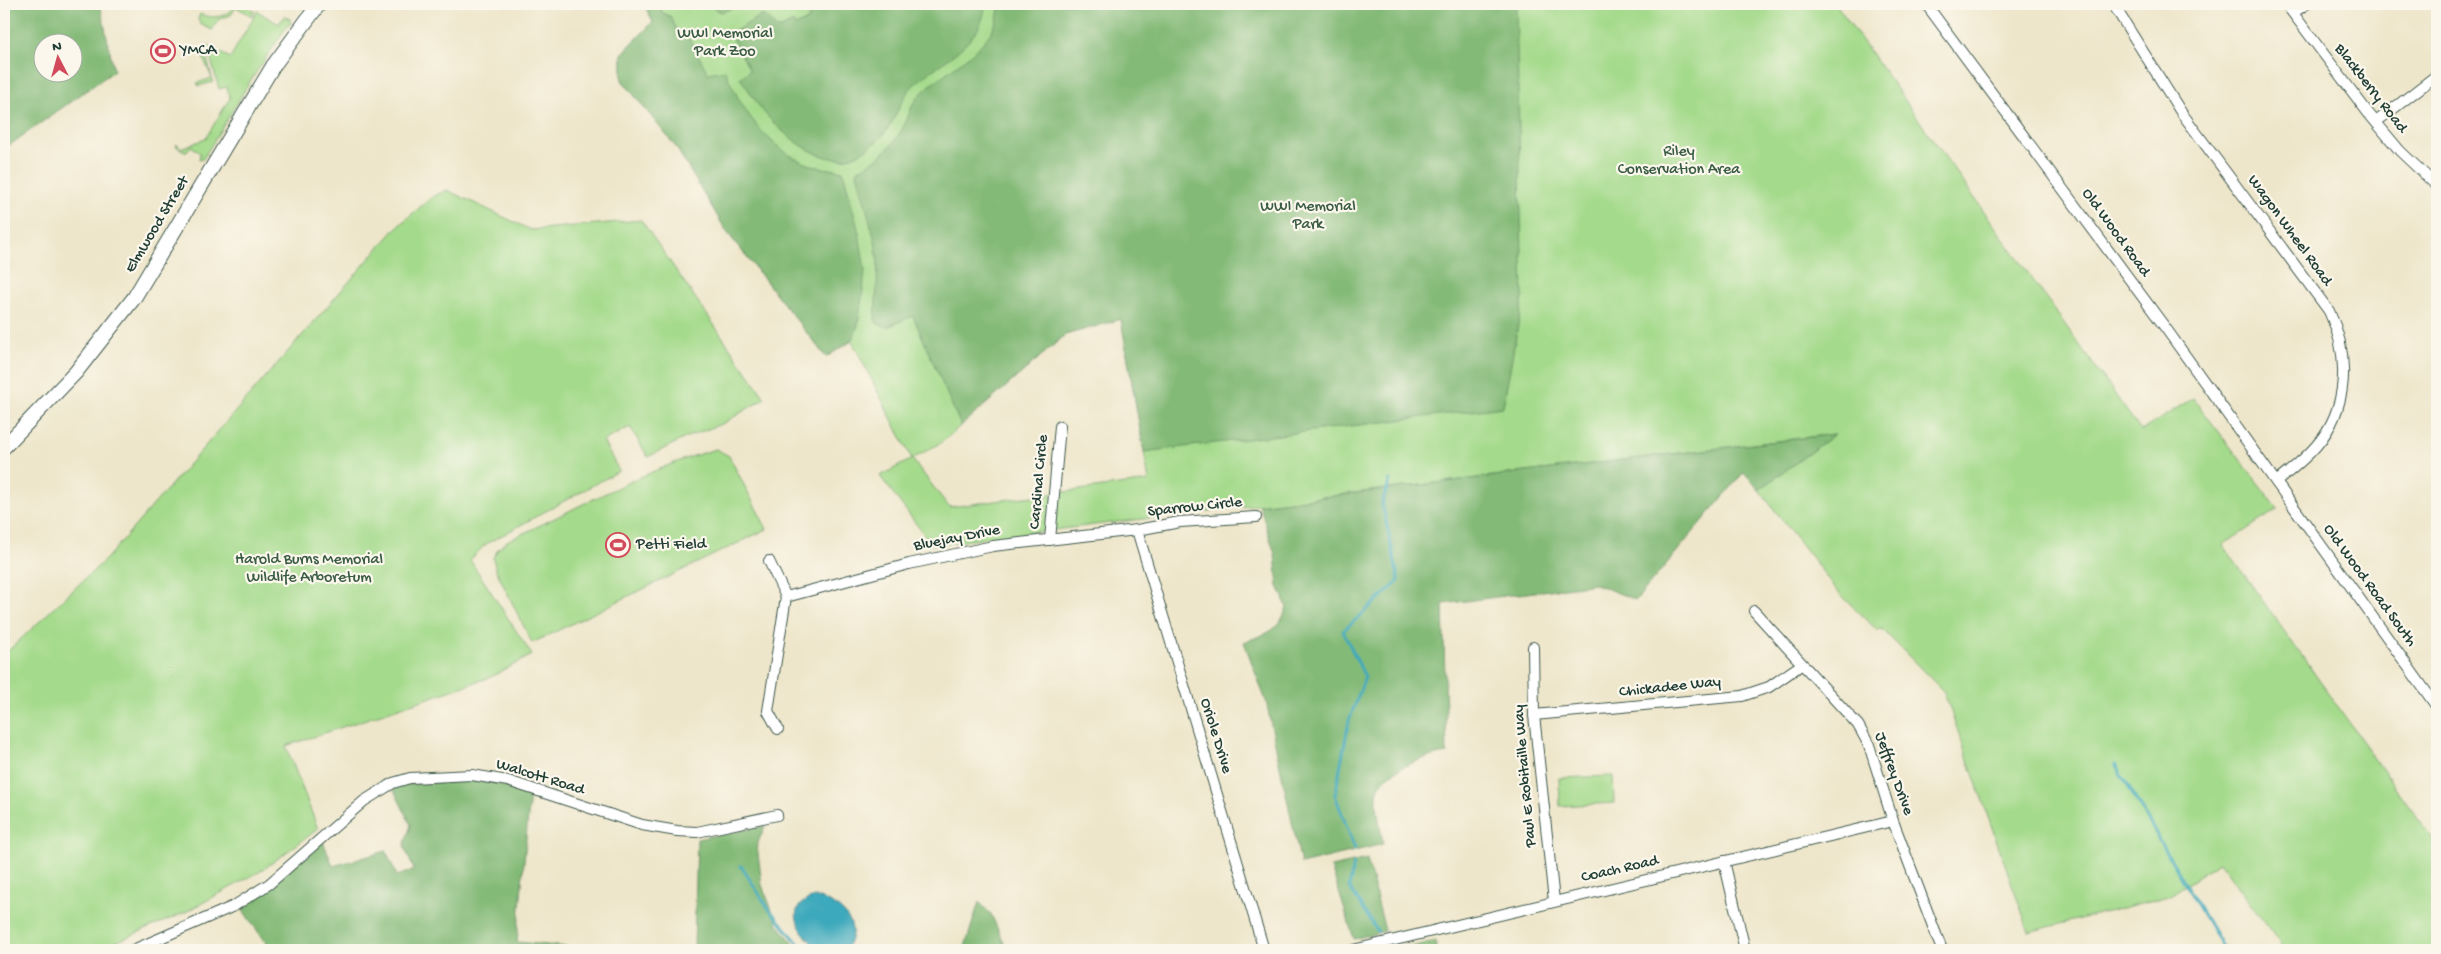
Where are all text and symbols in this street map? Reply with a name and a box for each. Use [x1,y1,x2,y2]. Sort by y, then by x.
park label: WWI Memorial Park Zoo [677,25,773,62]
north arrow [32,32,82,82]
sports icon: YMCA [150,38,176,64]
text: N [51,39,62,56]
street label: Blackberry Road [2329,40,2412,139]
place label: YMCA [178,42,218,61]
park label: Riley Conservation Area [1618,143,1741,180]
street label: Elmwood Street [122,172,195,277]
street label: Wagon Wheel Road [2242,172,2337,291]
street label: Old Wood Road [2077,185,2154,282]
park label: WWI Memorial Park [1260,198,1356,235]
street label: Cardinal Circle [1026,433,1054,530]
street label: Sparrow Circle [1147,494,1244,522]
street label: Bluejay Drive [911,521,1003,557]
street label: Old Wood Road South [2318,521,2420,651]
sports icon: Petti Field [605,532,631,558]
place label: Petti Field [635,536,708,555]
park label: Harold Burns Memorial Wildlife Arboretum [235,551,383,588]
street label: Chickadee Way [1618,673,1722,703]
street label: Oriole Drive [1195,696,1236,777]
street label: Paul E Robitaille Way [1510,704,1542,849]
street label: Jeffrey Drive [1869,730,1917,819]
street label: Walcott Road [493,756,588,801]
street label: Coach Road [1580,852,1662,888]

